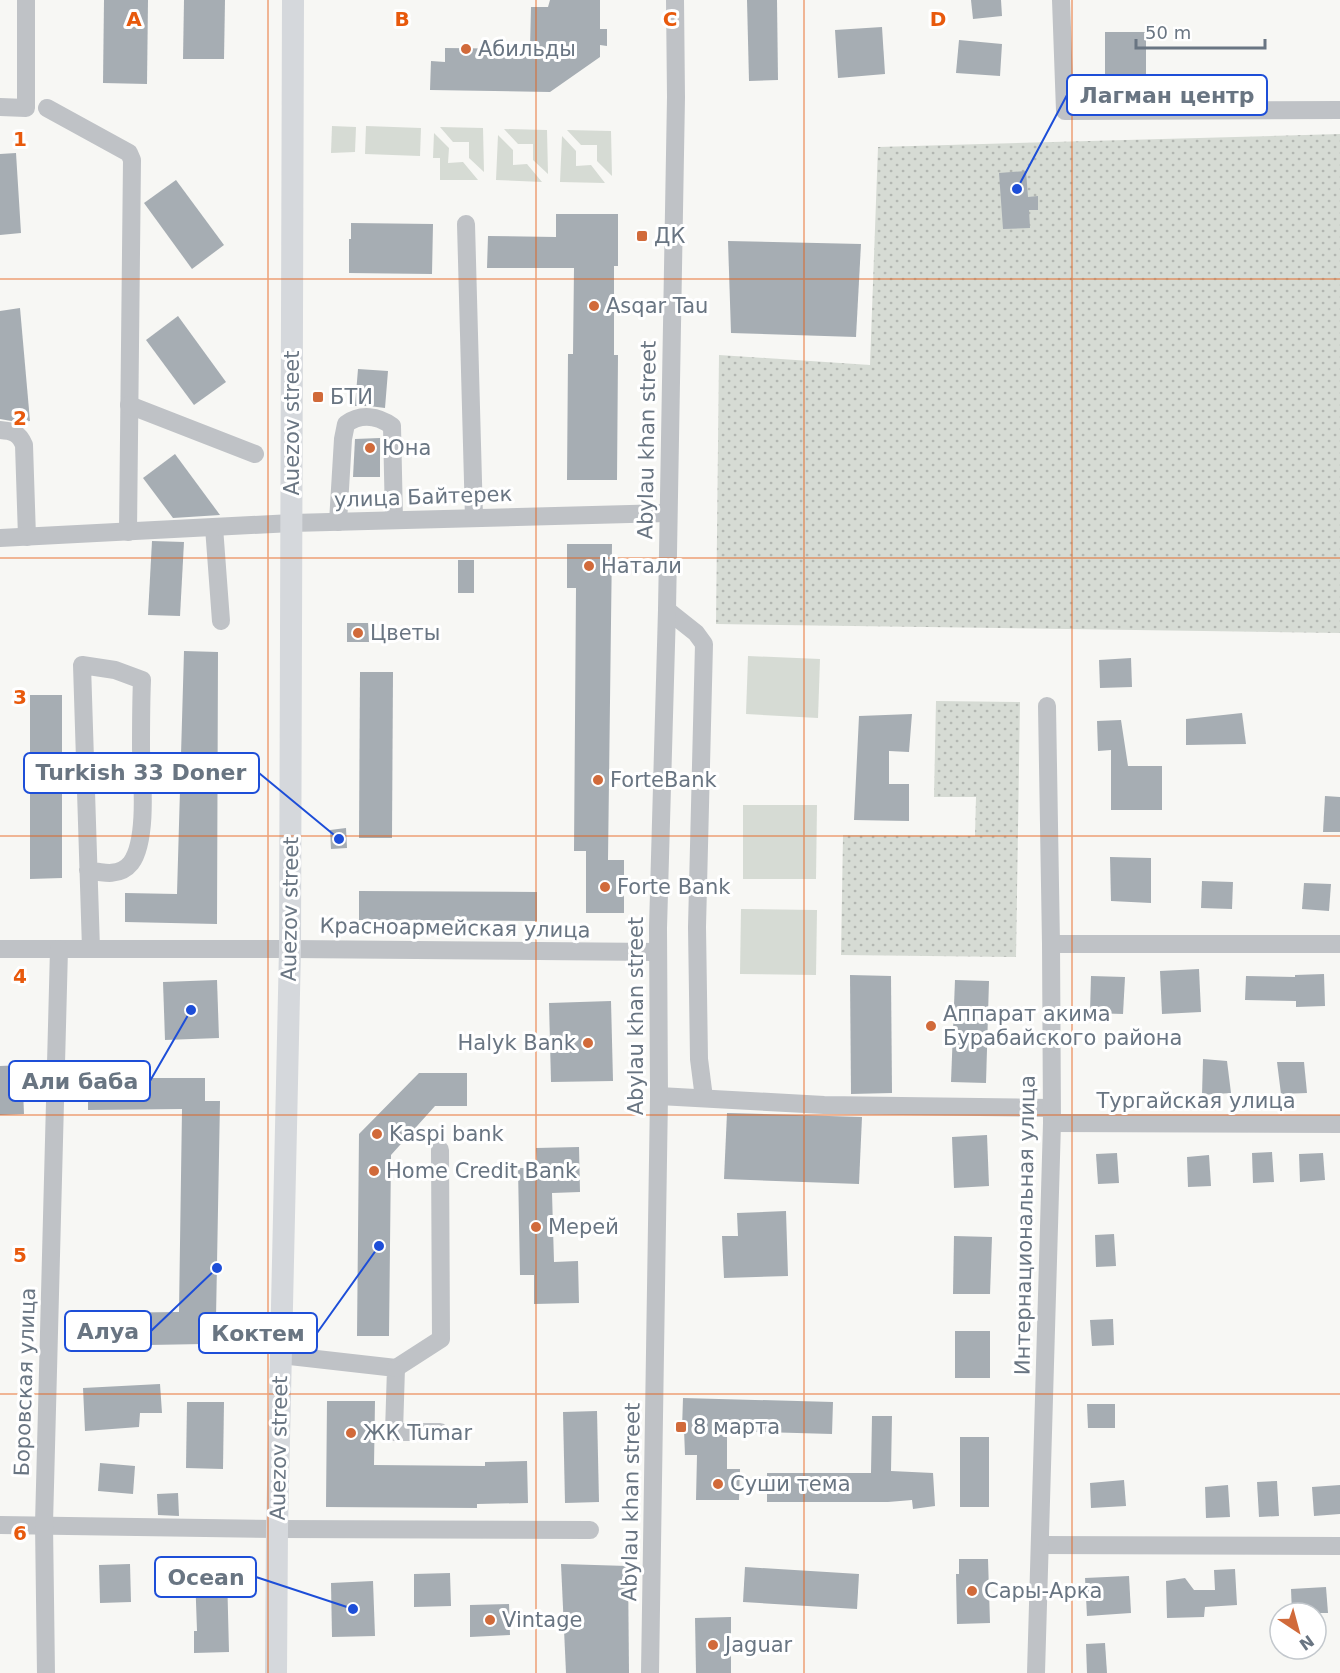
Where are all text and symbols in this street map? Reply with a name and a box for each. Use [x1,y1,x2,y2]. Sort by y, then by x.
text: A [126,7,142,31]
text: B [394,7,410,31]
text: C [663,7,677,31]
text: D [930,7,946,31]
scale bar [1136,12,1265,50]
text: 50 m [1145,22,1191,43]
place label: Абильды [478,37,576,61]
marker: Абильды [459,42,473,56]
callout: Лагман центр [1067,75,1267,115]
text: Лагман центр [1079,83,1255,108]
text: 1 [13,127,27,151]
place label: ДК [654,224,685,248]
marker: ДК [635,229,649,243]
place label: Asqar Tau [606,294,708,318]
marker: Asqar Tau [587,299,601,313]
street label: Abylau khan street [633,341,661,539]
street label: Auezov street [280,351,304,496]
place label: БТИ [330,385,373,409]
marker: БТИ [311,390,325,404]
text: 2 [13,406,27,430]
place label: Юна [382,436,431,460]
marker: Юна [363,441,377,455]
street label: улица Байтерек [333,482,513,512]
place label: Натали [601,554,682,578]
marker: Натали [582,559,596,573]
place label: Цветы [370,621,440,645]
marker: Цветы [351,626,365,640]
text: 3 [13,685,27,709]
callout: Turkish 33 Doner [24,753,259,793]
text: Turkish 33 Doner [36,760,247,785]
place label: ForteBank [610,768,718,792]
marker: ForteBank [591,773,605,787]
street label: Auezov street [277,836,303,982]
place label: Forte Bank [617,875,731,899]
marker: Forte Bank [598,880,612,894]
street label: Красноармейская улица [319,914,591,942]
street label: Abylau khan street [624,917,648,1115]
text: 4 [13,964,27,988]
place label: Аппарат акима Бурабайского района [943,1002,1182,1050]
marker: Аппарат акима Бурабайского района [924,1019,938,1033]
place label: Halyk Bank [457,1031,577,1055]
marker: Halyk Bank [581,1036,595,1050]
callout: Али баба [9,1061,150,1101]
text: Али баба [22,1069,138,1094]
street label: Интернациональная улица [1010,1075,1040,1375]
street label: Тургайская улица [1095,1089,1296,1113]
place label: Kaspi bank [389,1122,505,1146]
marker: Kaspi bank [370,1127,384,1141]
place label: Home Credit Bank [386,1159,578,1183]
marker: Home Credit Bank [367,1164,381,1178]
place label: Мерей [548,1215,619,1239]
marker: Мерей [529,1220,543,1234]
text: 5 [13,1243,27,1267]
street label: Боровская улица [10,1287,40,1477]
callout: Алуа [65,1311,151,1351]
callout: Коктем [199,1313,317,1353]
text: Алуа [77,1319,139,1344]
text: Коктем [211,1321,305,1346]
street label: Auezov street [266,1375,292,1521]
street label: Abylau khan street [617,1403,645,1601]
place label: 8 марта [693,1415,780,1439]
marker: 8 марта [674,1420,688,1434]
place label: ЖК Tumar [363,1421,472,1445]
marker: ЖК Tumar [344,1426,358,1440]
place label: Суши тема [730,1472,851,1496]
marker: Суши тема [711,1477,725,1491]
text: 6 [13,1521,27,1545]
callout: Ocean [155,1557,256,1597]
text: Ocean [167,1565,245,1590]
place label: Сары-Арка [984,1579,1102,1603]
marker: Сары-Арка [965,1584,979,1598]
north arrow [1268,1601,1328,1661]
place label: Vintage [502,1608,582,1632]
marker: Vintage [483,1613,497,1627]
text: N [1296,1631,1318,1654]
place label: Jaguar [723,1633,793,1657]
marker: Jaguar [706,1638,720,1652]

